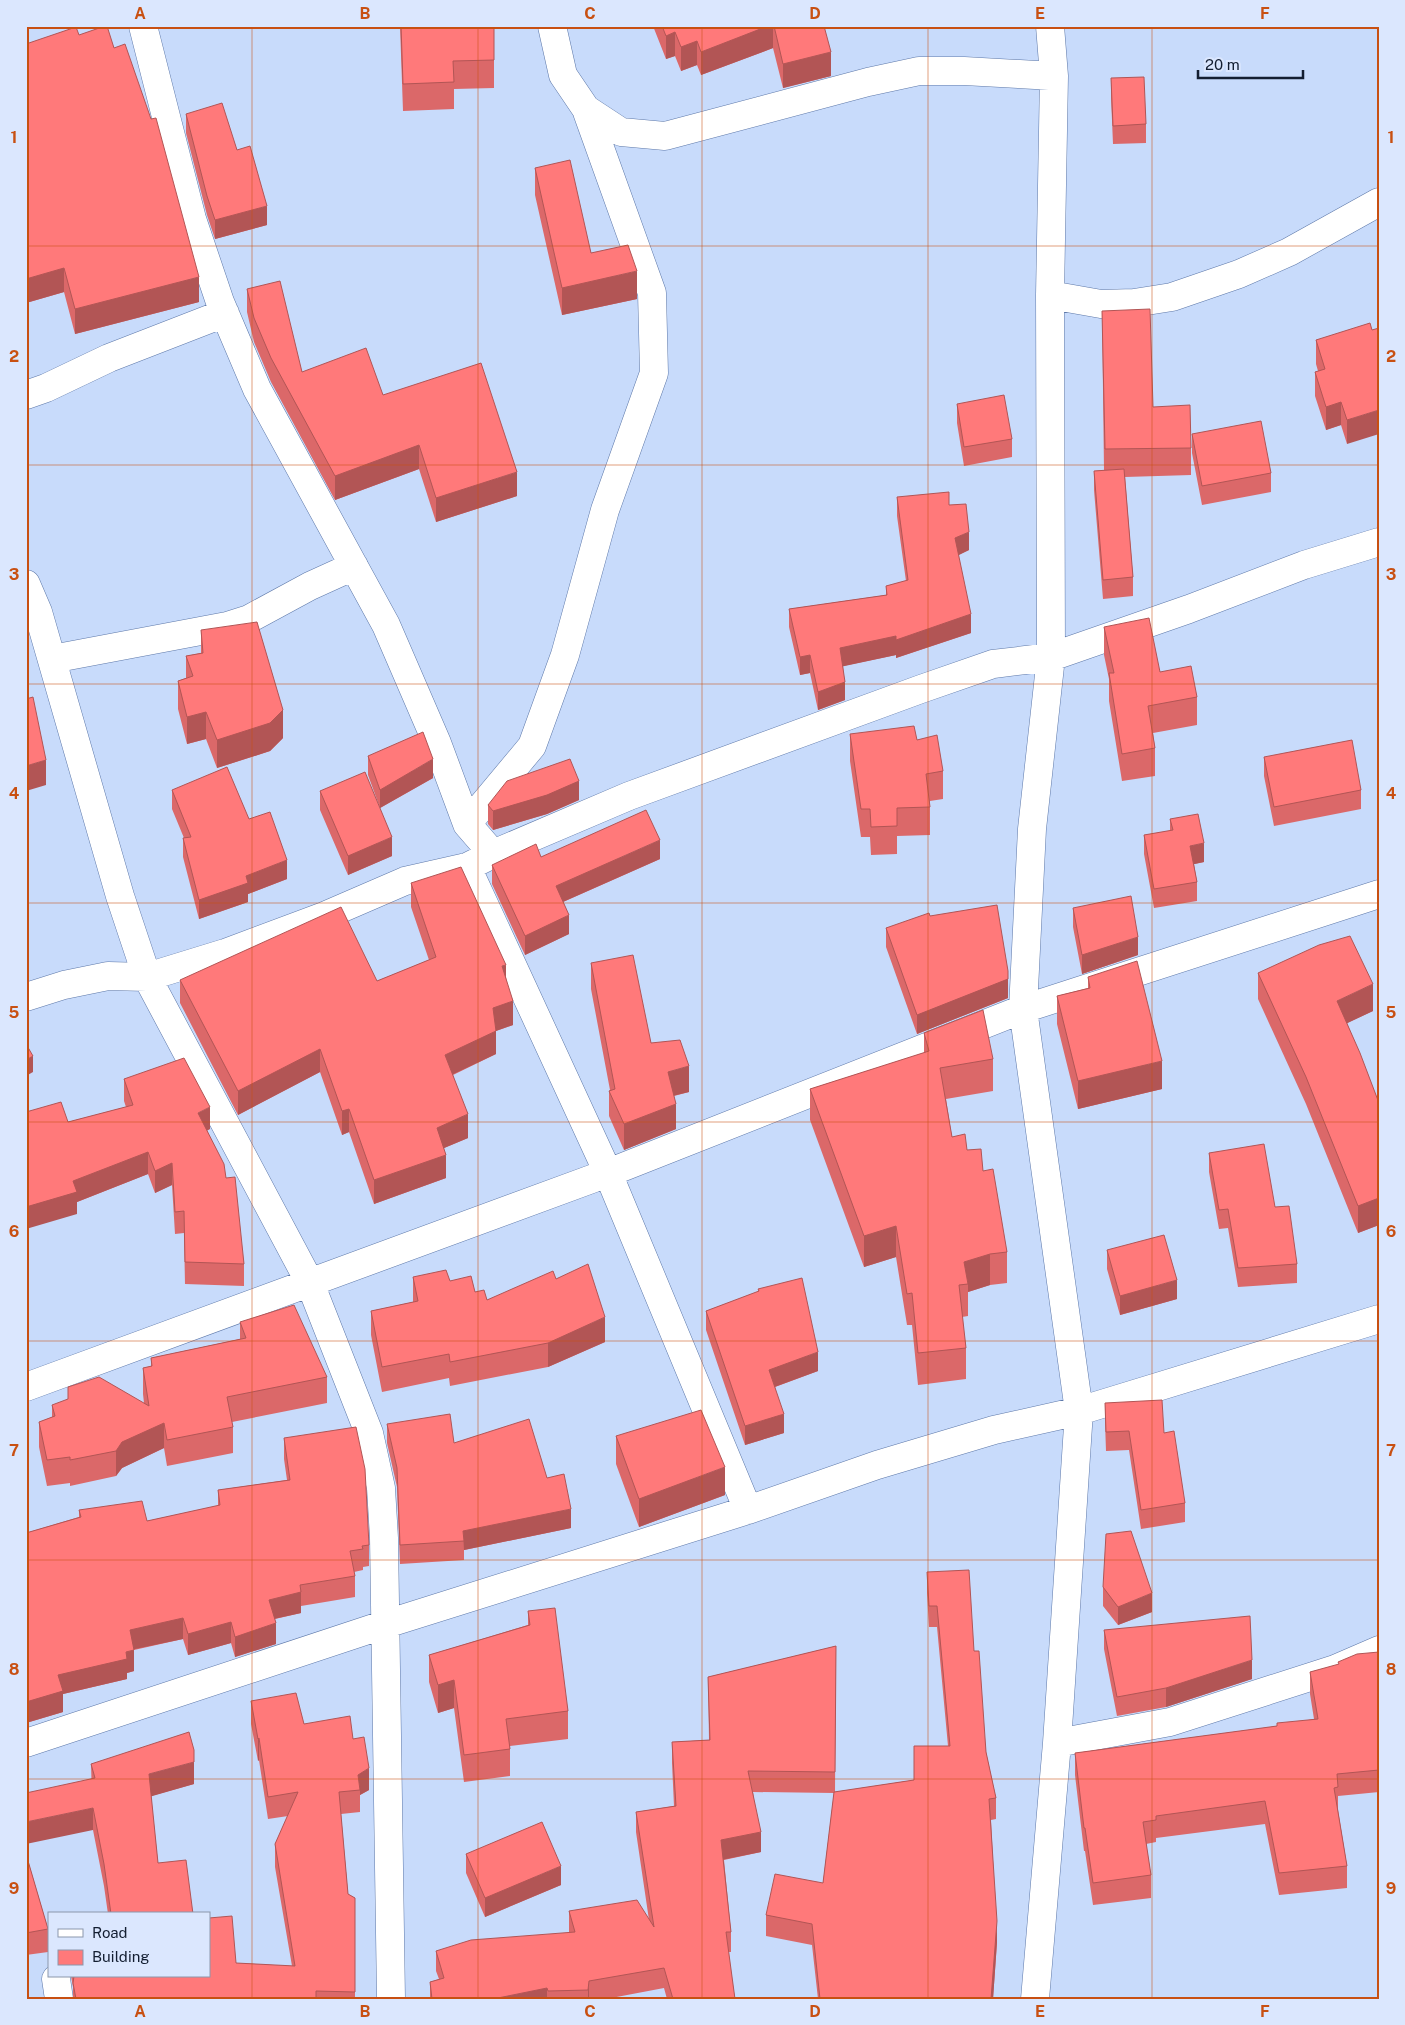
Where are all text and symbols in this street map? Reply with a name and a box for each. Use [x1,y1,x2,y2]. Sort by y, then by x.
text: A [134,4,146,23]
text: B [360,4,371,23]
text: C [584,4,596,23]
text: D [809,4,821,23]
text: E [1035,4,1045,23]
text: F [1260,4,1270,23]
scale bar [1198,48,1302,80]
text: 20 m [1205,56,1240,73]
text: 1 [11,128,17,147]
text: 1 [1388,128,1394,147]
text: 2 [9,347,19,366]
text: 2 [1386,347,1396,366]
text: 3 [9,565,19,584]
text: 3 [1386,565,1396,584]
text: 4 [9,784,20,803]
text: 4 [1386,784,1397,803]
text: 5 [9,1003,20,1022]
text: 5 [1386,1003,1397,1022]
text: 6 [9,1222,19,1241]
text: 6 [1386,1222,1396,1241]
text: 7 [9,1441,19,1460]
text: 7 [1386,1441,1396,1460]
text: 8 [9,1660,20,1679]
text: 8 [1386,1660,1397,1679]
text: 9 [9,1879,19,1898]
text: 9 [1386,1879,1396,1898]
legend [48,1912,210,1978]
text: Road [92,1924,128,1941]
text: Building [92,1948,150,1965]
text: A [134,2002,146,2021]
text: B [360,2002,371,2021]
text: C [584,2002,596,2021]
text: D [809,2002,821,2021]
text: E [1035,2002,1045,2021]
text: F [1260,2002,1270,2021]

